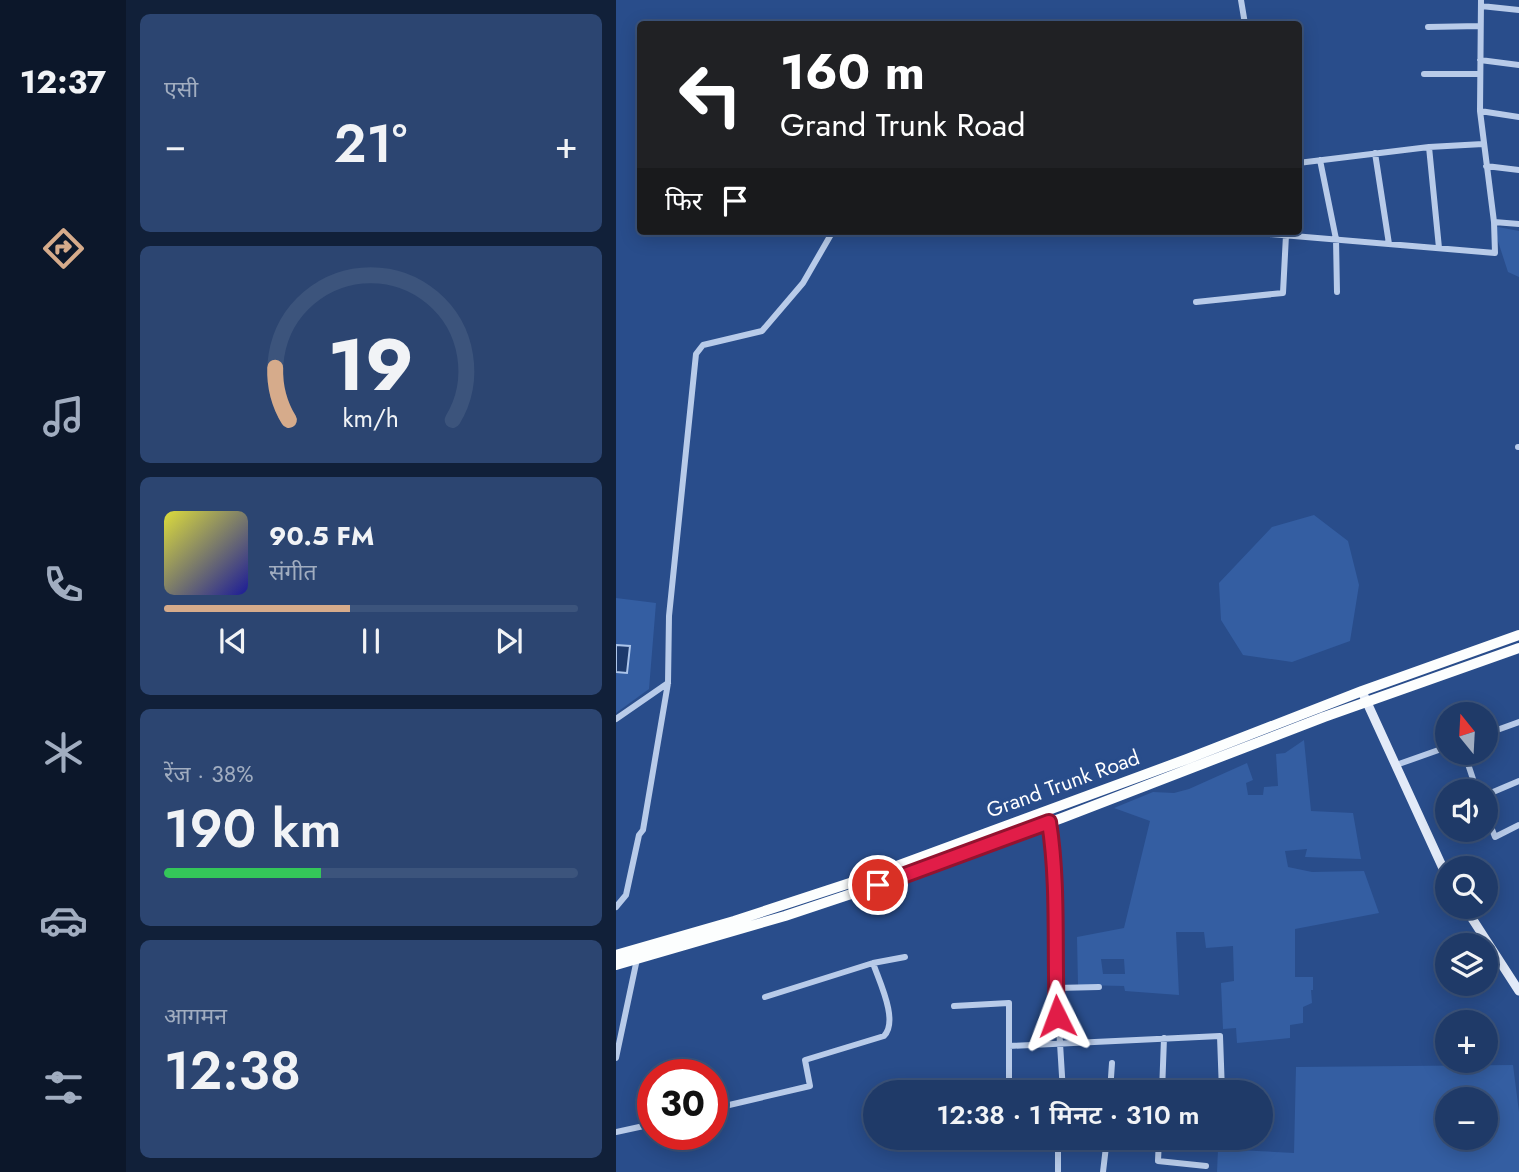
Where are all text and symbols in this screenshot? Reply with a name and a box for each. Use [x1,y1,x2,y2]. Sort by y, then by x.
text: 160 m [780,37,925,107]
icon: left [665,49,756,140]
text: 12:37 [20,59,106,105]
text: एसी [164,72,198,106]
text: Grand Trunk Road [780,102,1025,148]
text: 21° [334,106,407,182]
text: − [164,117,186,172]
text: + [555,117,578,172]
text: फिर [665,182,702,220]
icon: arrive [716,182,754,220]
icon: directions [39,224,88,273]
text: 19 [328,313,414,418]
icon: music [39,392,88,441]
text: km/h [343,400,399,436]
text: 90.5 FM [269,517,374,555]
text: संगीत [269,555,317,589]
icon: phone [39,560,88,609]
icon: previous [214,622,252,660]
icon: pause [352,622,390,660]
icon: next [490,622,528,660]
north arrow [1435,702,1498,765]
map controls [1435,702,1498,1150]
icon: climate [39,728,88,777]
street label: Grand Trunk Road [982,742,1144,826]
text: रेंज · 38% [164,757,254,791]
button: sound [1435,779,1498,842]
text: 190 km [164,791,342,867]
pin [848,855,908,915]
button: search [1435,856,1498,919]
icon: arrive [859,866,897,904]
icon: car [39,896,88,945]
button: layers [1435,933,1498,996]
position arrow [1020,979,1094,1053]
text: आगमन [164,999,227,1033]
button: + [1435,1010,1498,1073]
text: 12:38 [164,1033,301,1109]
speed limit sign: 30 [637,1059,728,1150]
icon: filters [39,1063,88,1112]
button: − [1435,1087,1498,1150]
text: 12:38 · 1 मिनट · 310 m [936,1096,1200,1134]

